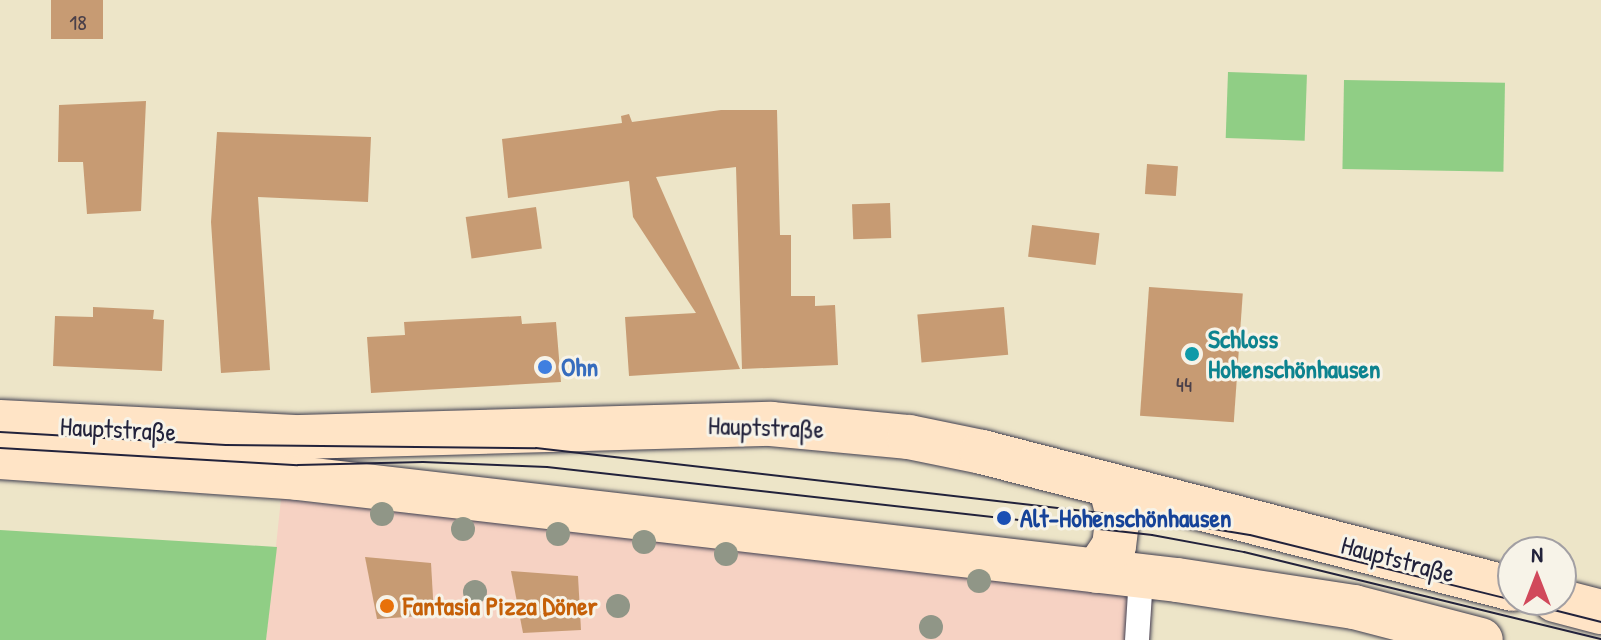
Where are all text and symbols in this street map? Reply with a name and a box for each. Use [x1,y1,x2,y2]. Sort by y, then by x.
house number: 18 [69,10,87,36]
place label: Schloss Hohenschönhausen [1208,323,1381,384]
marker: Schloss Hohenschönhausen [1183,345,1201,363]
place label: Ohn [561,351,598,383]
marker: Ohn [536,358,554,376]
house number: 44 [1176,372,1192,398]
street label: Hauptstraße [707,409,825,445]
street label: Hauptstraße [59,410,177,448]
place label: Alt-Hohenschönhausen [1020,502,1232,534]
marker: Alt-Hohenschönhausen [995,509,1013,527]
street label: Hauptstraße [1338,529,1458,589]
north arrow [1497,536,1577,616]
text: N [1531,539,1543,569]
place label: Fantasia Pizza Döner [403,590,598,622]
marker: Fantasia Pizza Döner [378,597,396,615]

